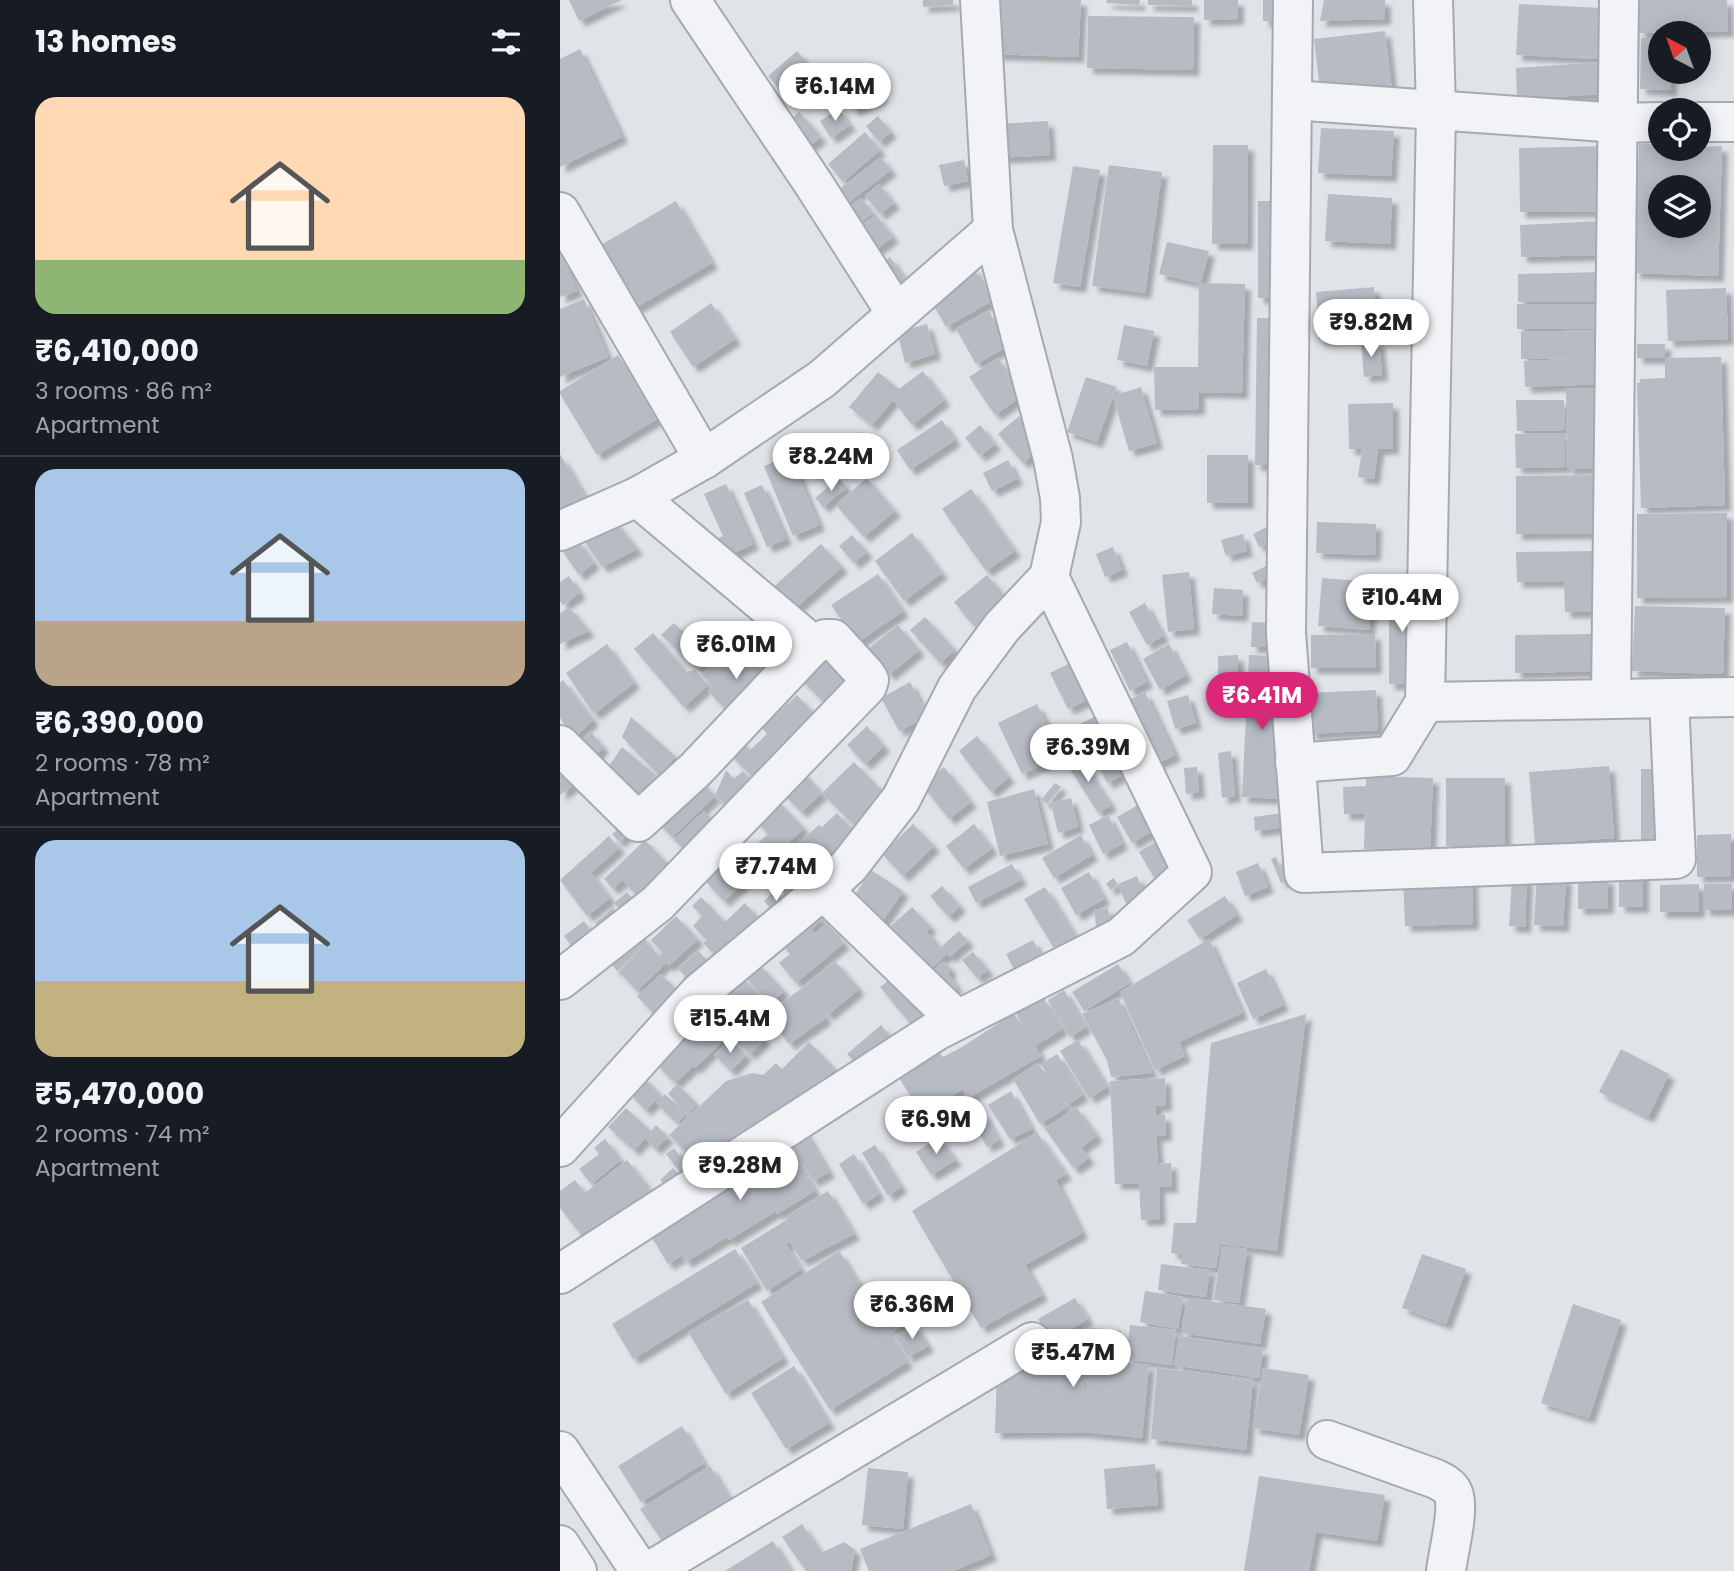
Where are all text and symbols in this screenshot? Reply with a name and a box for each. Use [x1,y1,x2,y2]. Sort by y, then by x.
text: 13 homes [35,20,177,63]
north arrow [1648,21,1712,84]
map controls [1648,21,1711,238]
icon: filters [487,23,525,61]
pin: ₹6.14M [778,64,892,123]
text: ₹6.14M [795,70,875,102]
button: locate [1648,98,1711,161]
icon: home [217,143,343,269]
button: layers [1648,175,1711,238]
pin: ₹9.82M [1314,300,1428,359]
text: ₹9.82M [1329,306,1413,338]
text: ₹6,410,000 [35,329,199,372]
text: 3 rooms · 86 m² [35,375,212,407]
text: Apartment [35,409,160,441]
pin: ₹8.24M [774,434,888,493]
text: ₹8.24M [789,440,873,472]
icon: home [217,515,343,641]
pin: ₹10.4M [1345,574,1459,634]
text: ₹10.4M [1362,581,1442,613]
pin: ₹6.01M [679,622,793,681]
text: ₹6.01M [696,628,776,660]
pin: ₹6.41M [1205,672,1319,732]
text: ₹6.41M [1222,679,1302,711]
text: ₹6,390,000 [35,701,204,744]
pin: ₹6.39M [1031,724,1145,784]
text: ₹6.39M [1046,731,1130,763]
text: 2 rooms · 78 m² [35,747,210,779]
text: Apartment [35,781,160,813]
pin: ₹7.74M [719,844,833,903]
text: ₹7.74M [735,850,817,882]
icon: home [217,886,343,1012]
pin: ₹15.4M [673,996,787,1055]
text: ₹15.4M [690,1002,770,1034]
text: ₹5,470,000 [35,1072,204,1115]
pin: ₹6.9M [887,1096,985,1156]
text: ₹6.9M [901,1103,971,1135]
text: 2 rooms · 74 m² [35,1118,210,1150]
pin: ₹9.28M [683,1142,797,1202]
text: ₹9.28M [698,1149,782,1181]
text: Apartment [35,1152,160,1184]
pin: ₹6.36M [855,1282,969,1341]
text: ₹6.36M [870,1288,954,1320]
pin: ₹5.47M [1016,1330,1130,1389]
text: ₹5.47M [1031,1336,1115,1368]

